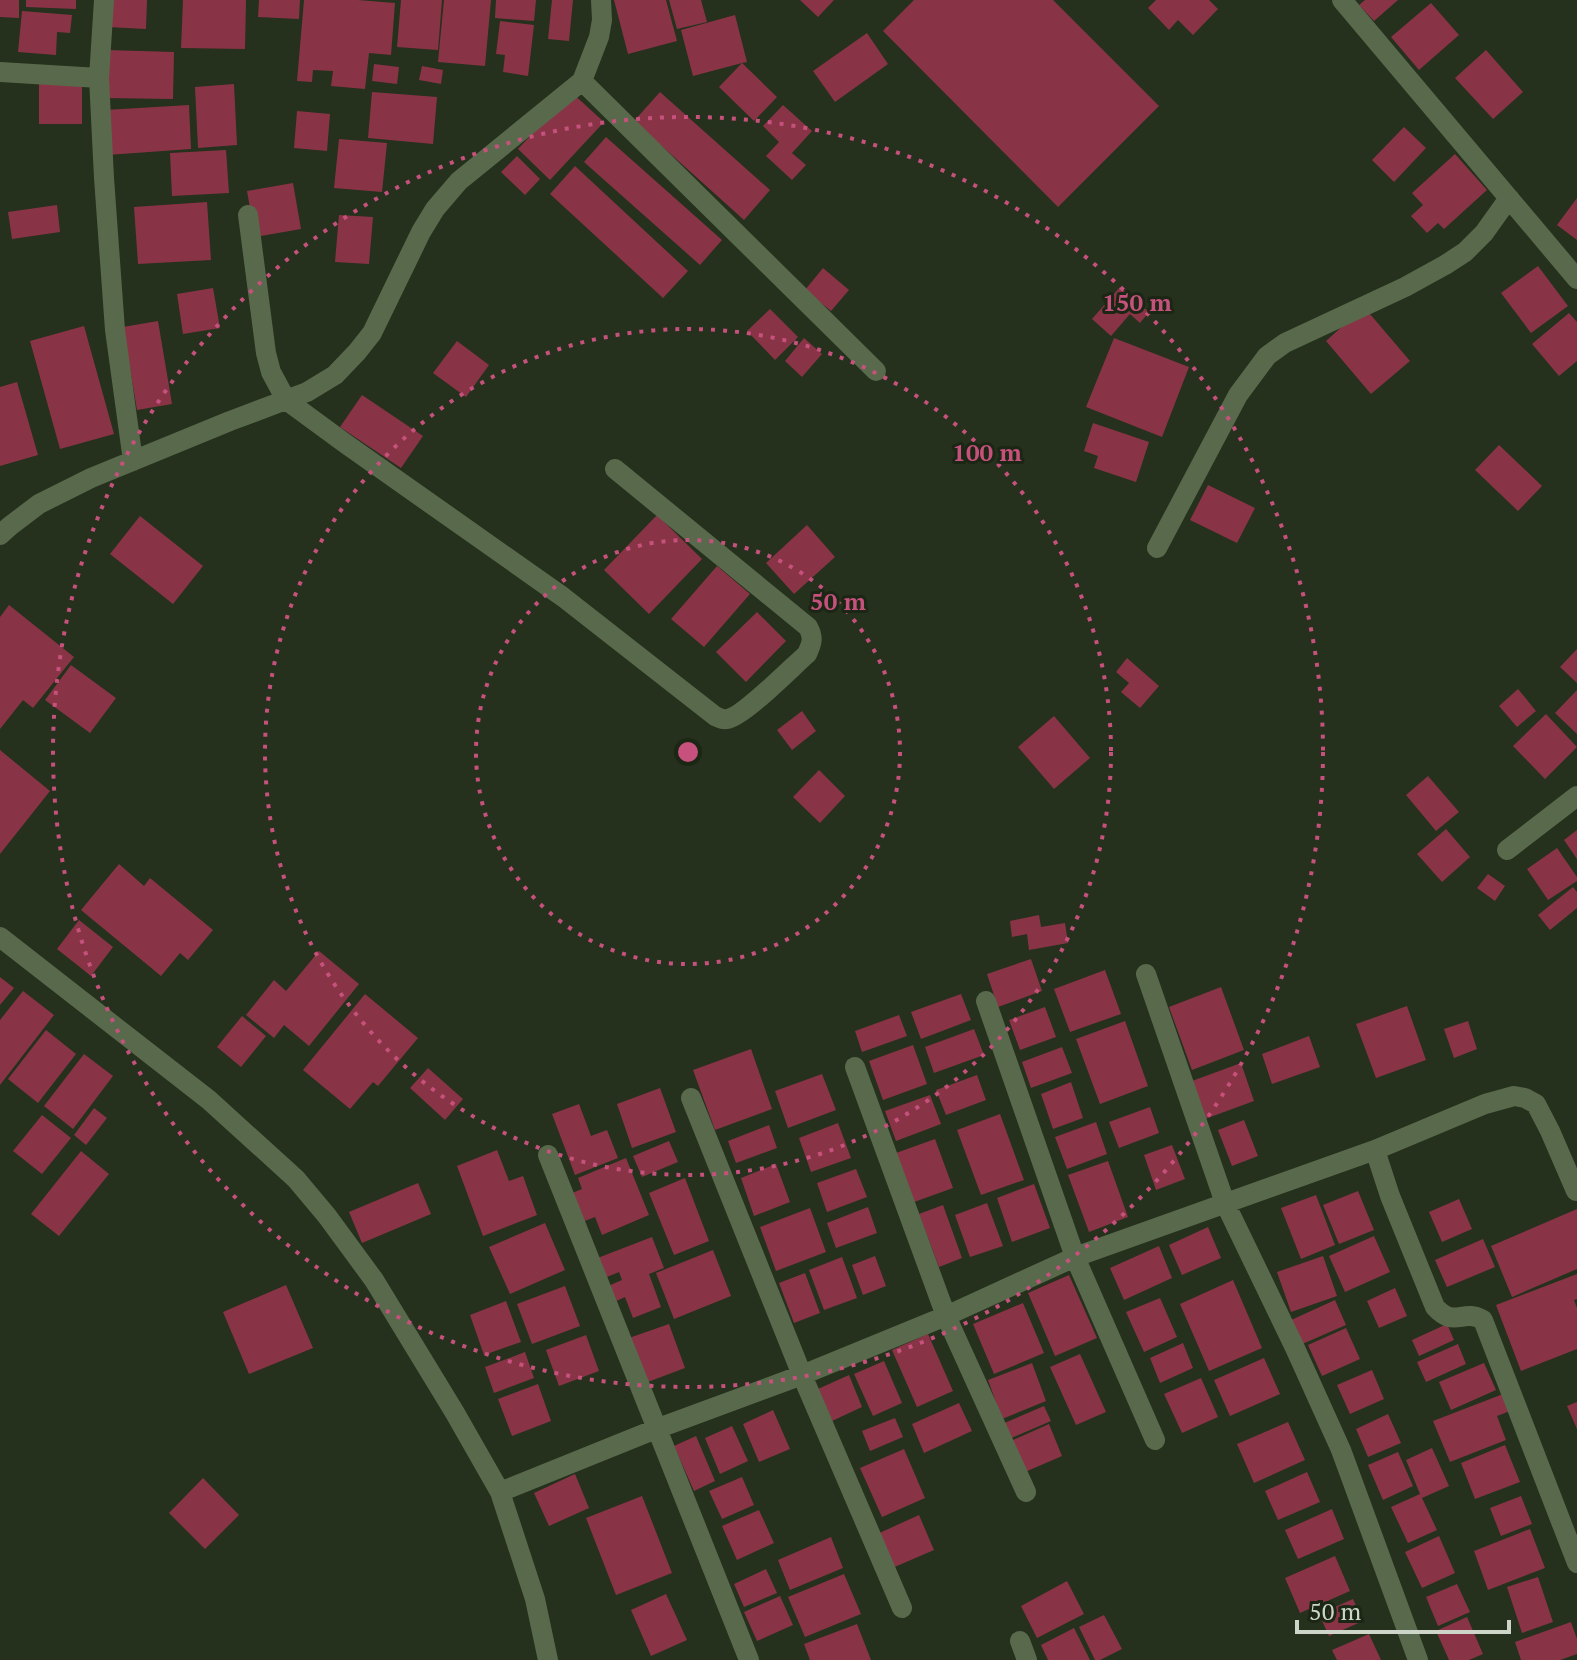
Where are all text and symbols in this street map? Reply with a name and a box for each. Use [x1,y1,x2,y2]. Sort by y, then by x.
text: 150 m [1102,286,1172,318]
text: 100 m [952,436,1022,468]
text: 50 m [810,585,866,617]
centre of rings [674,738,702,766]
scale bar [1297,1584,1509,1634]
text: 50 m [1309,1595,1361,1627]

